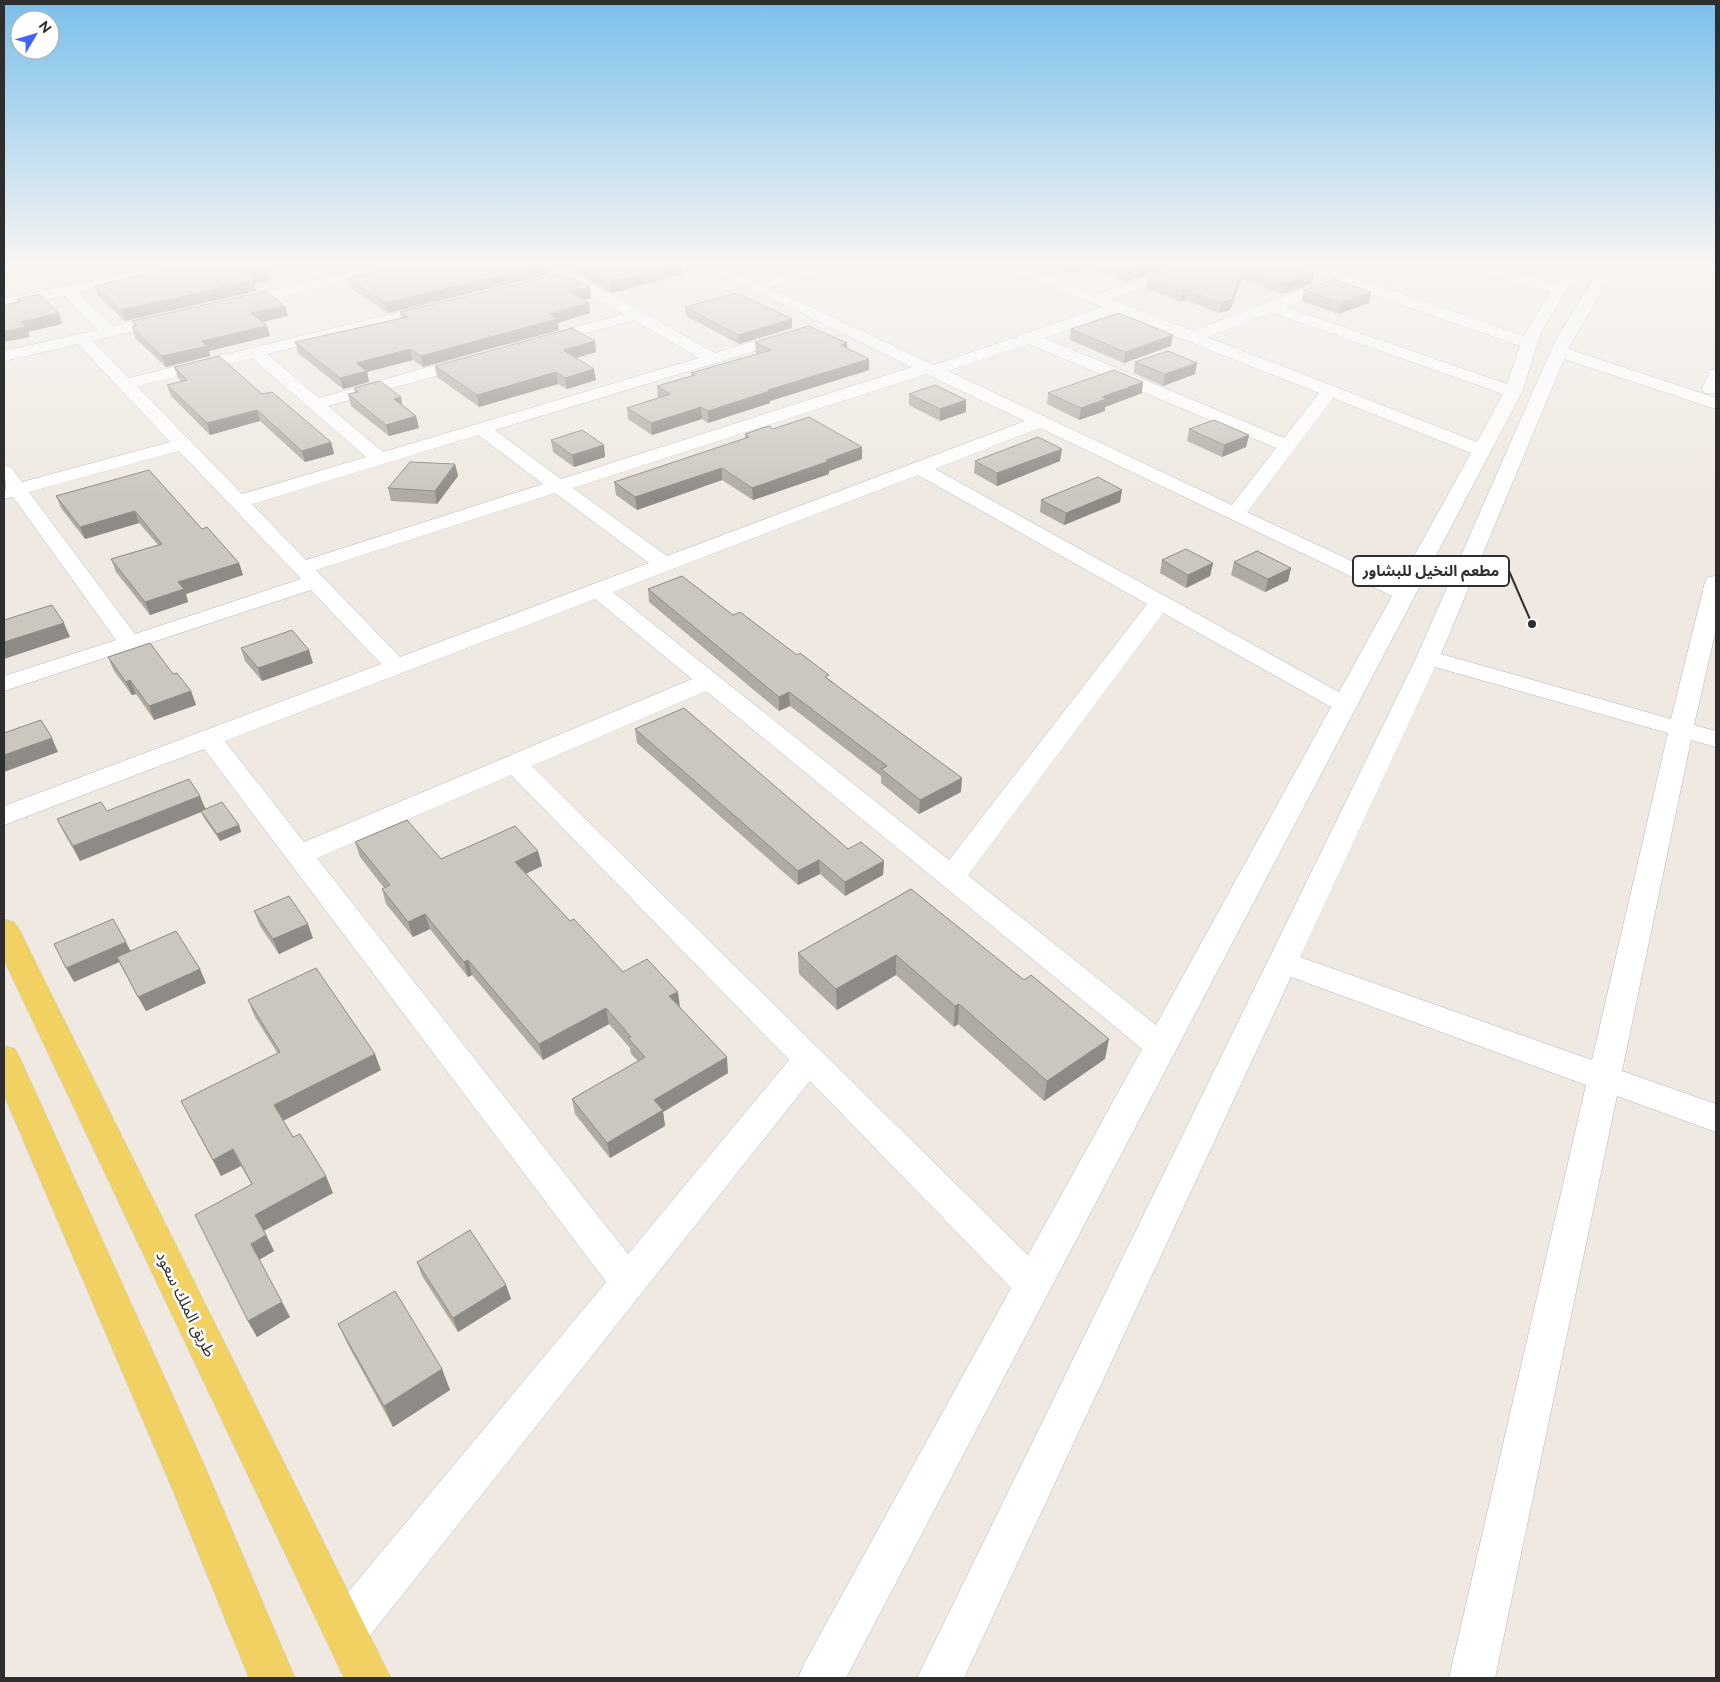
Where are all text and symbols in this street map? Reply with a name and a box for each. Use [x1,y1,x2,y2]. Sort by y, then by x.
north arrow [10,10,60,60]
text: N [36,18,55,36]
callout: مطعم النخيل للبشاور [1353,556,1509,586]
text: مطعم النخيل للبشاور [1362,562,1499,582]
street label: طريق الملك سعود [151,1248,220,1361]

